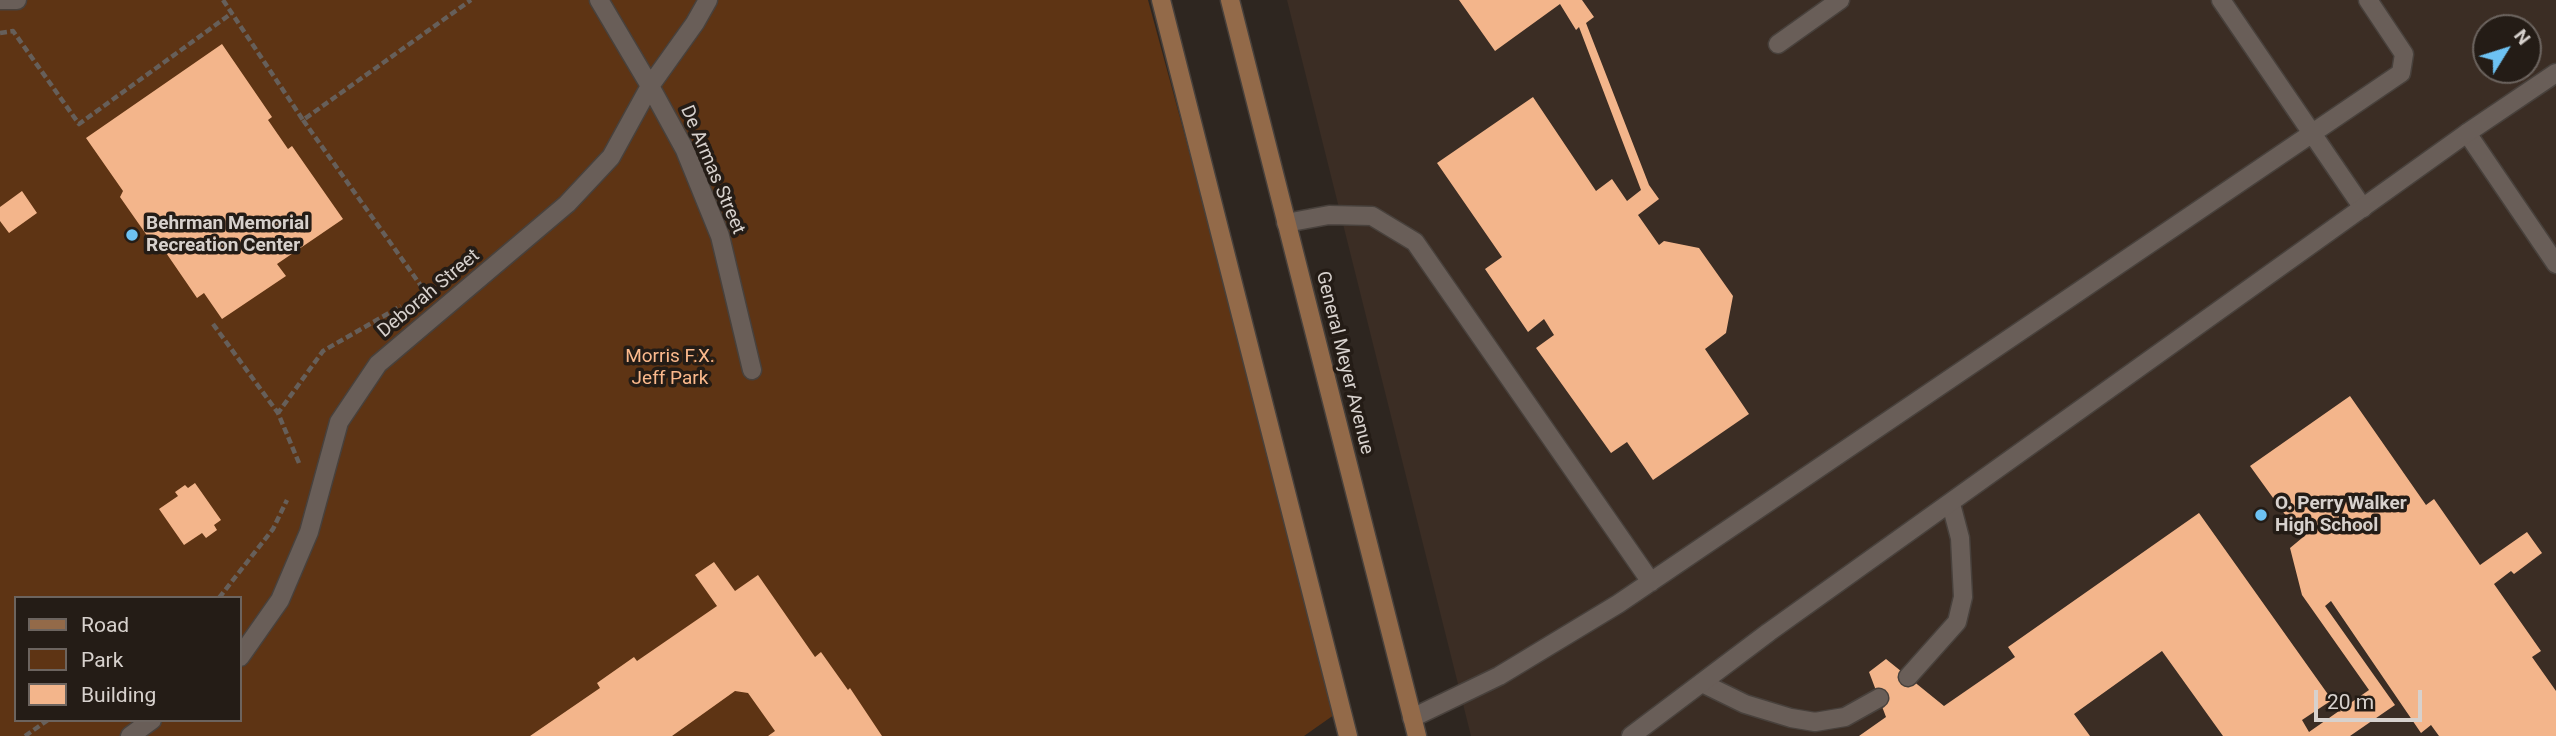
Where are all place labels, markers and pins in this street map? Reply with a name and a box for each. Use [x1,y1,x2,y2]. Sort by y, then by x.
place label: Behrman Memorial Recreation Center [146,213,309,257]
marker: Behrman Memorial Recreation Center [124,227,140,243]
place label: O. Perry Walker High School [2275,493,2407,537]
marker: O. Perry Walker High School [2253,507,2269,523]

